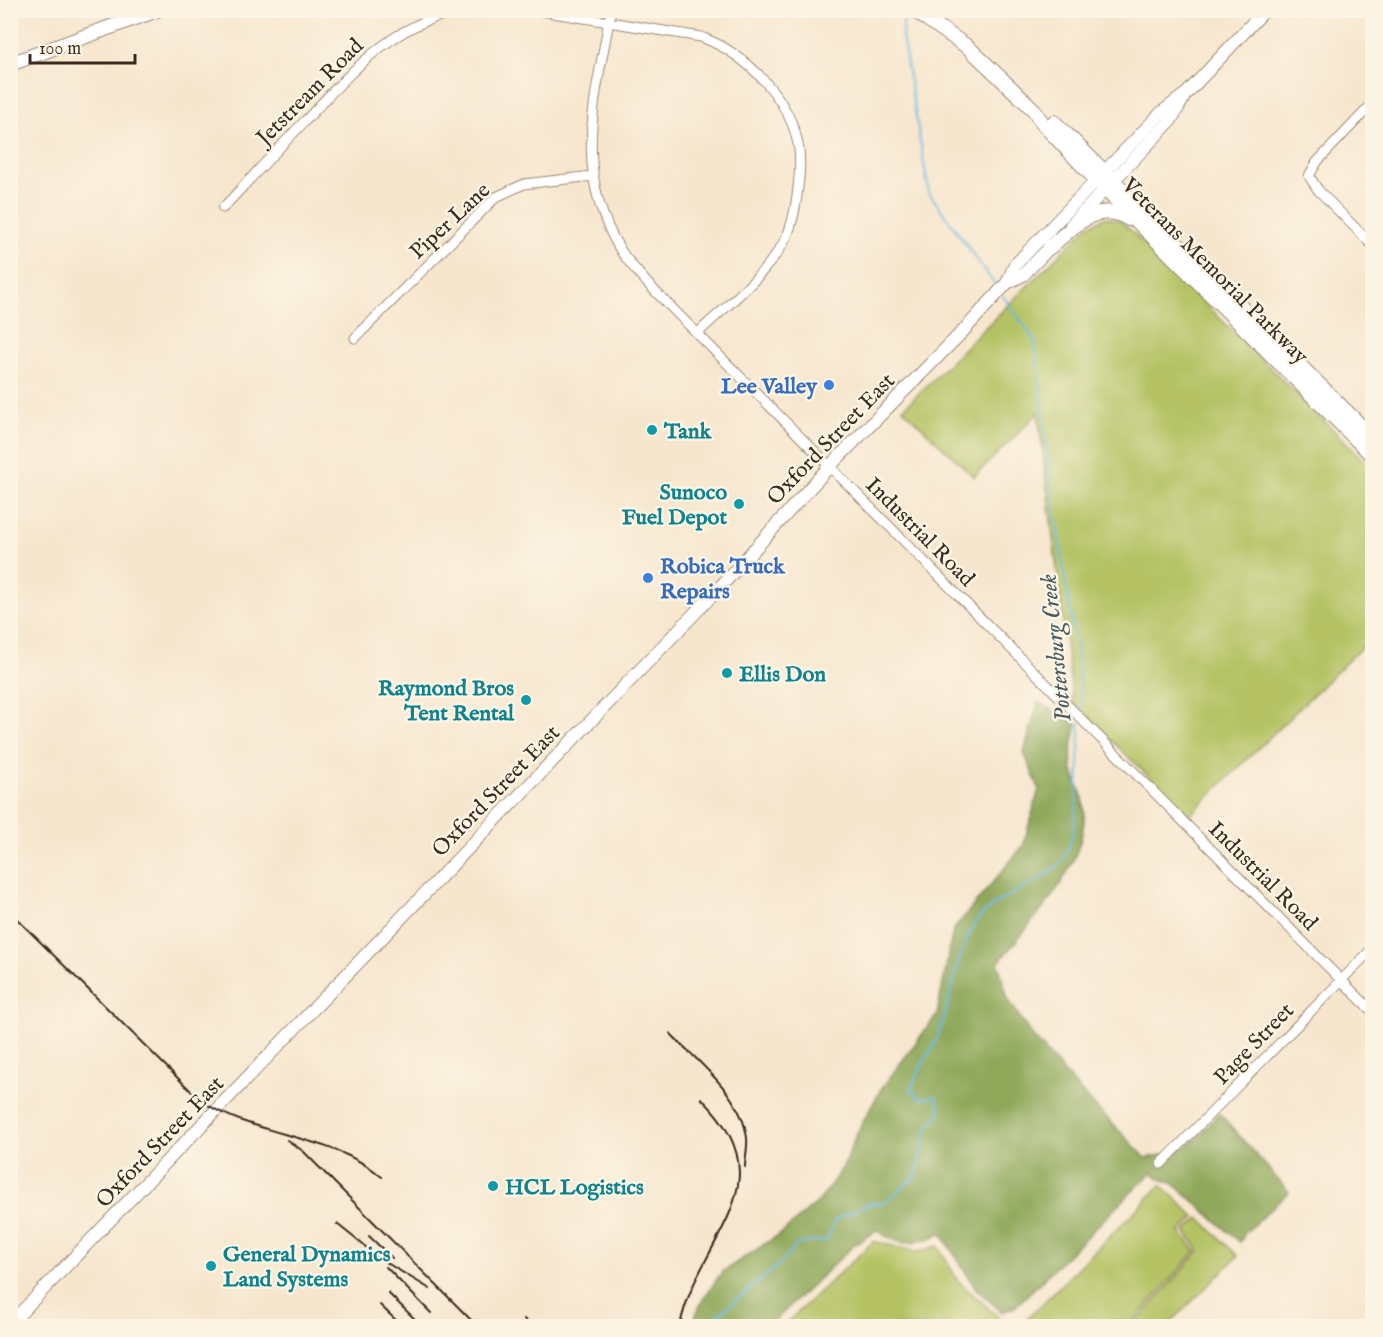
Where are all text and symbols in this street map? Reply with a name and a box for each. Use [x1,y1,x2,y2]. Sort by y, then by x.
scale bar [30,27,135,65]
street label: Jetstream Road [249,33,370,154]
text: 100 m [39,38,81,61]
street label: Veterans Memorial Parkway [1115,171,1314,371]
street label: Piper Lane [404,177,497,266]
street label: Oxford Street East [761,367,902,511]
place label: Lee Valley [721,373,818,401]
marker: Lee Valley [822,378,836,392]
place label: Tank [663,418,713,446]
marker: Tank [645,423,659,437]
street label: Industrial Road [859,472,980,593]
place label: Sunoco Fuel Depot [622,479,727,532]
marker: Sunoco Fuel Depot [732,497,746,511]
place label: Robica Truck Repairs [660,553,786,606]
marker: Robica Truck Repairs [641,571,655,585]
water label: Pottersburg Creek [1033,572,1080,723]
place label: Ellis Don [739,661,826,689]
marker: Ellis Don [720,666,734,680]
place label: Raymond Bros Tent Rental [378,675,515,728]
marker: Raymond Bros Tent Rental [519,693,533,707]
street label: Oxford Street East [426,719,567,863]
street label: Industrial Road [1202,816,1323,937]
street label: Page Street [1208,997,1301,1091]
street label: Oxford Street East [90,1070,231,1214]
place label: HCL Logistics [505,1174,644,1202]
marker: HCL Logistics [486,1179,500,1193]
place label: General Dynamics Land Systems [223,1241,391,1294]
marker: General Dynamics Land Systems [204,1259,218,1273]

